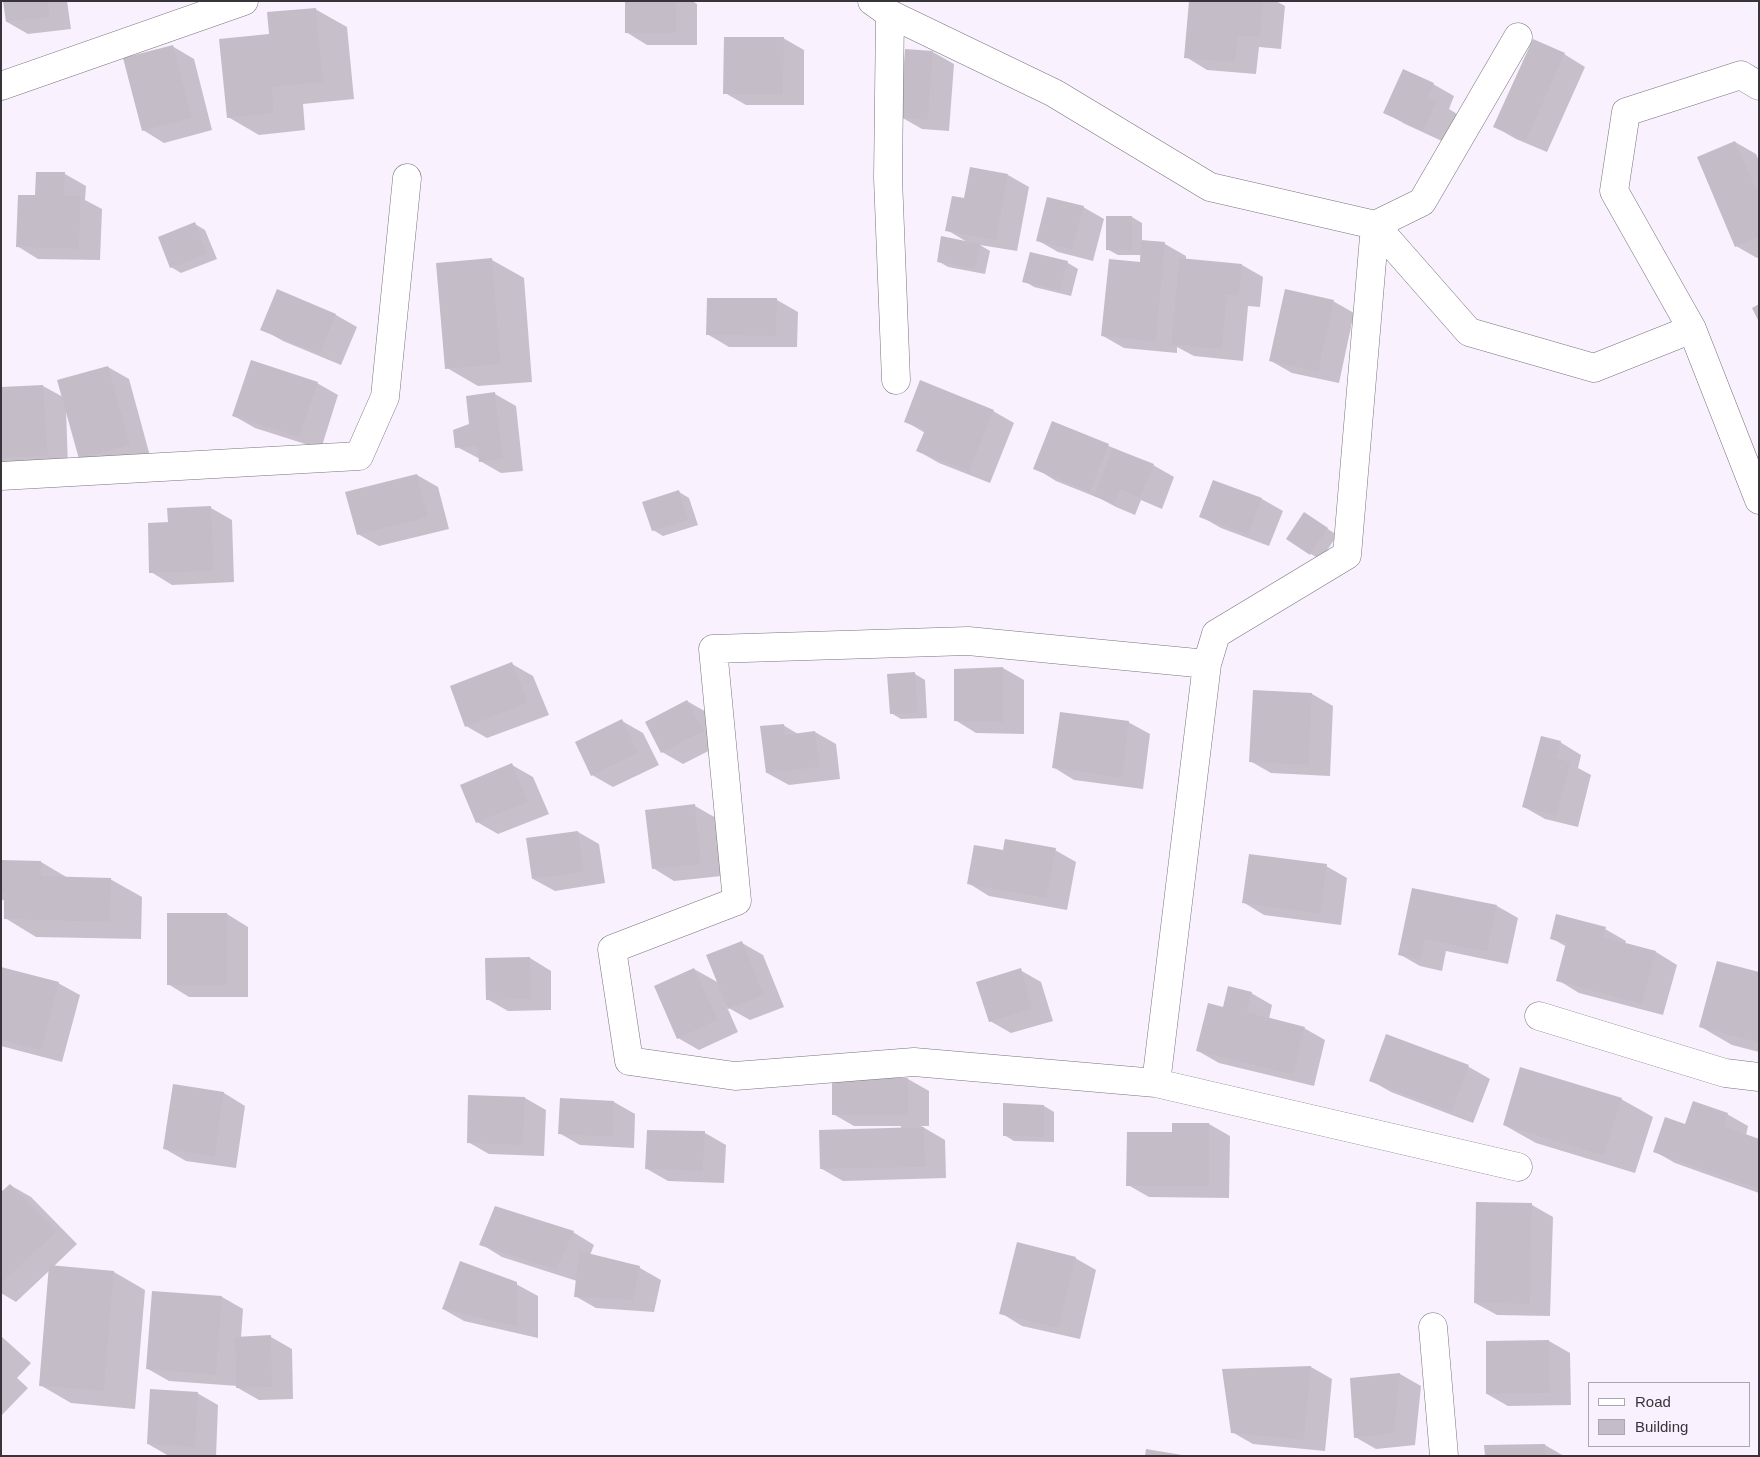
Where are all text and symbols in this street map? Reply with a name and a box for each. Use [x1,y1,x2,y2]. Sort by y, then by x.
legend [1588,1382,1750,1447]
text: Road [1635,1393,1671,1410]
text: Building [1635,1418,1688,1435]

